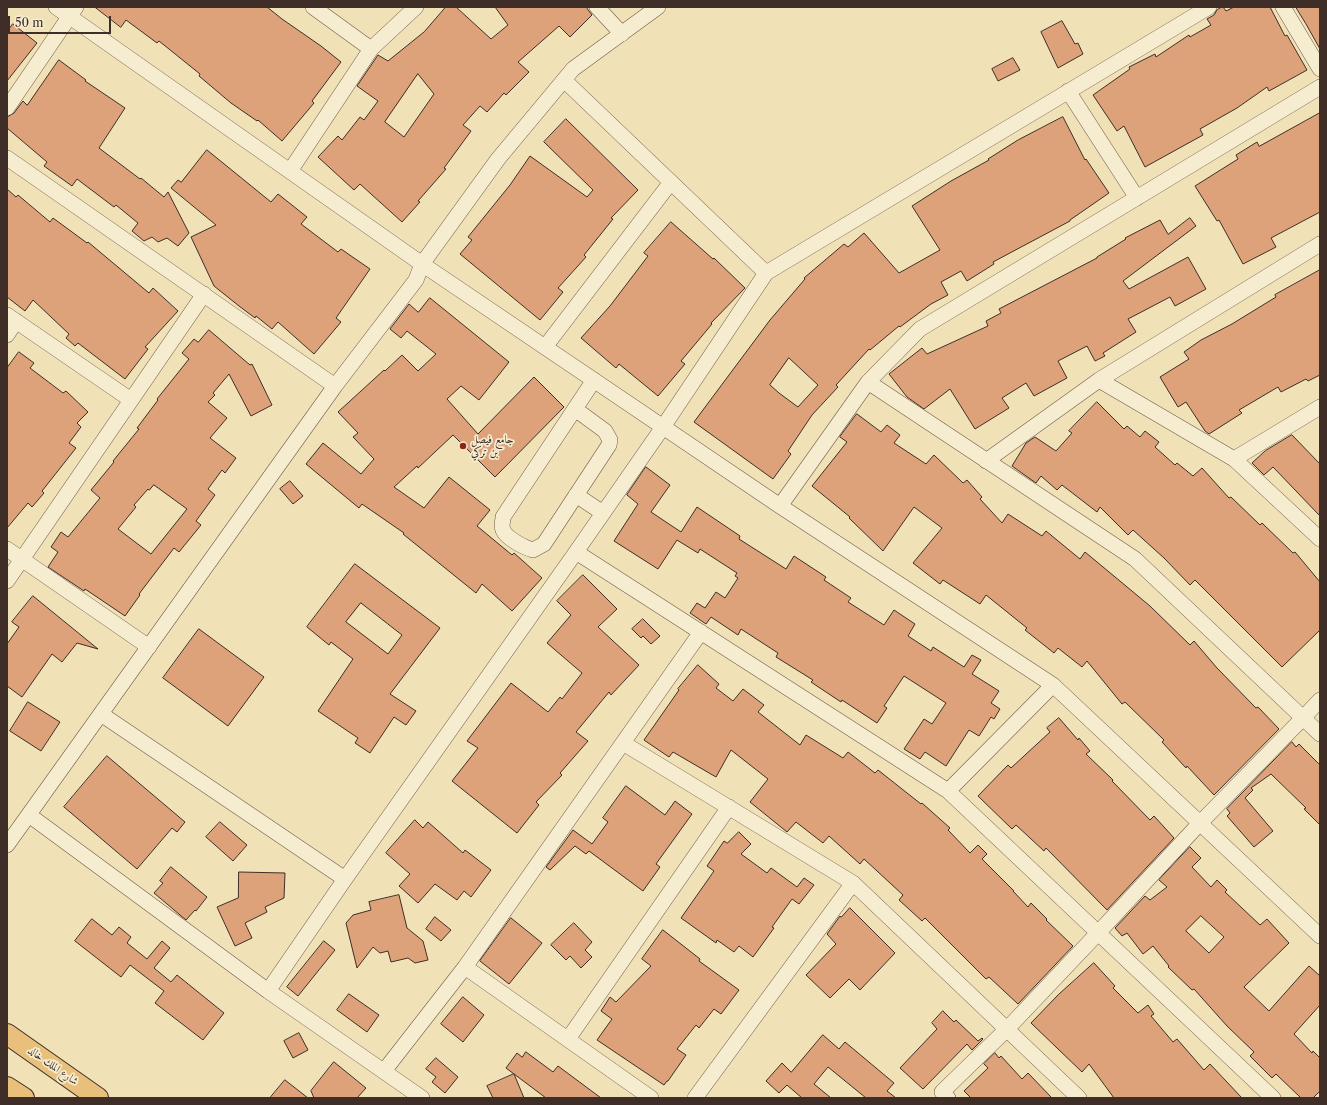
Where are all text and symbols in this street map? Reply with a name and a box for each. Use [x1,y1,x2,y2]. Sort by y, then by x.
scale bar [10,8,113,34]
text: 50 m [15,15,44,30]
place label: جامع فيصل بن تركي [471,433,514,459]
marker: جامع فيصل بن تركي [458,441,468,451]
street label: شارع الملك خالد [25,1044,81,1088]

